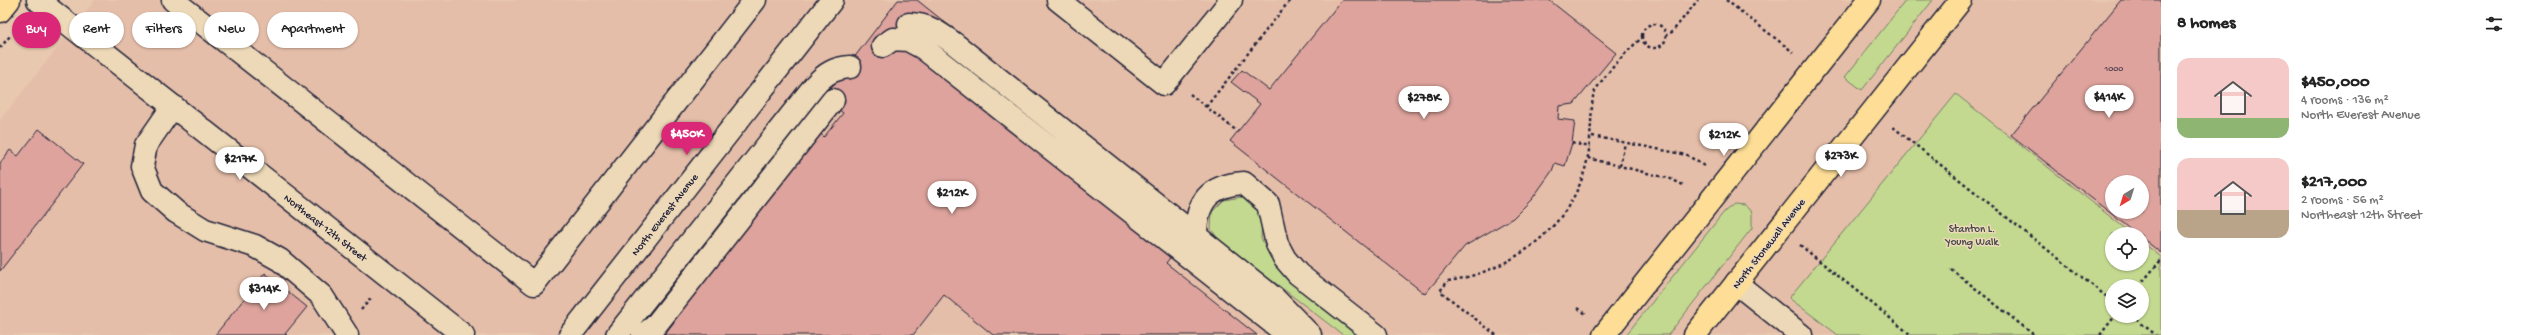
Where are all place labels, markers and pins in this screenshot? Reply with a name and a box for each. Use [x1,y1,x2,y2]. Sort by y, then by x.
pin: $414K [2081,85,2137,119]
pin: $278K [1396,86,1452,120]
pin: $450K [659,122,715,156]
pin: $212K [1696,123,1752,157]
pin: $273K [1813,144,1869,178]
pin: $217K [212,147,268,181]
pin: $212K [924,181,980,215]
pin: $314K [236,277,292,311]

